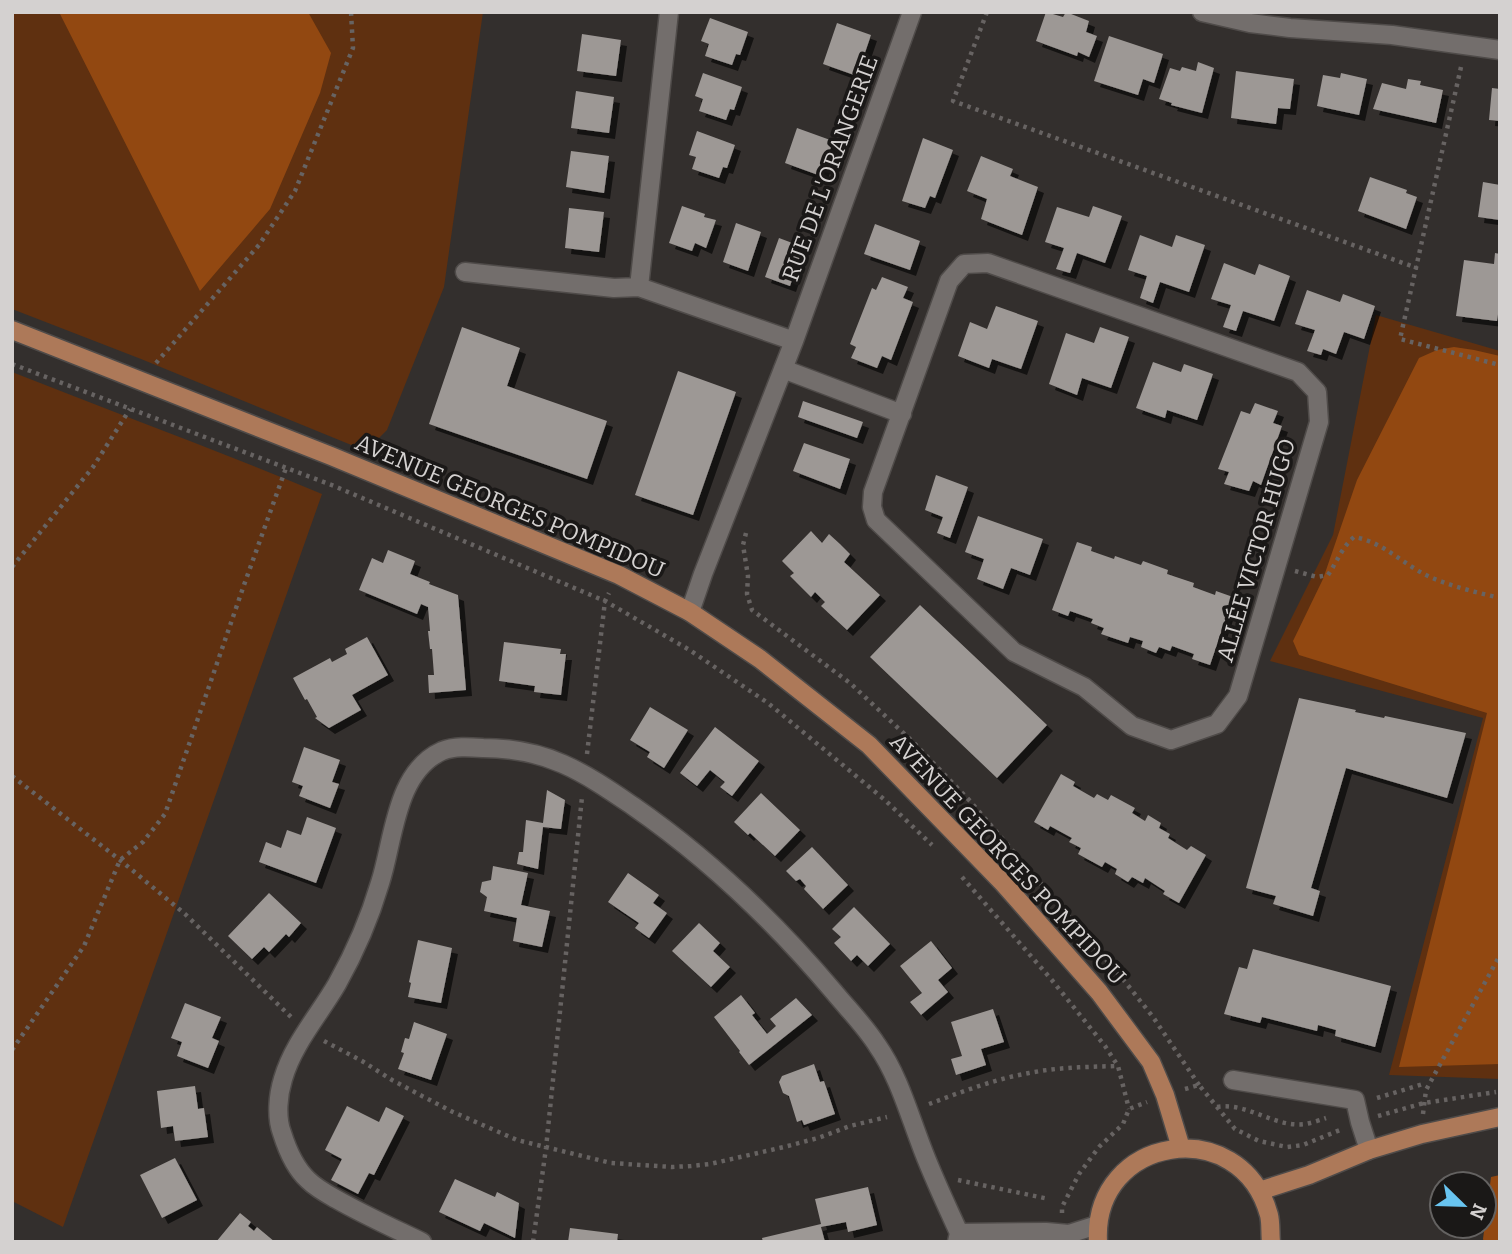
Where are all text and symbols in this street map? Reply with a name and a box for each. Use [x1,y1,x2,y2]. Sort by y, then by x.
street label: RUE DE L'ORANGERIE [776,51,884,285]
street label: AVENUE GEORGES POMPIDOU [351,428,669,584]
street label: ALLÉE VICTOR HUGO [1211,435,1301,665]
street label: AVENUE GEORGES POMPIDOU [884,728,1132,990]
north arrow [1428,1170,1498,1240]
text: N [1465,1200,1492,1223]

